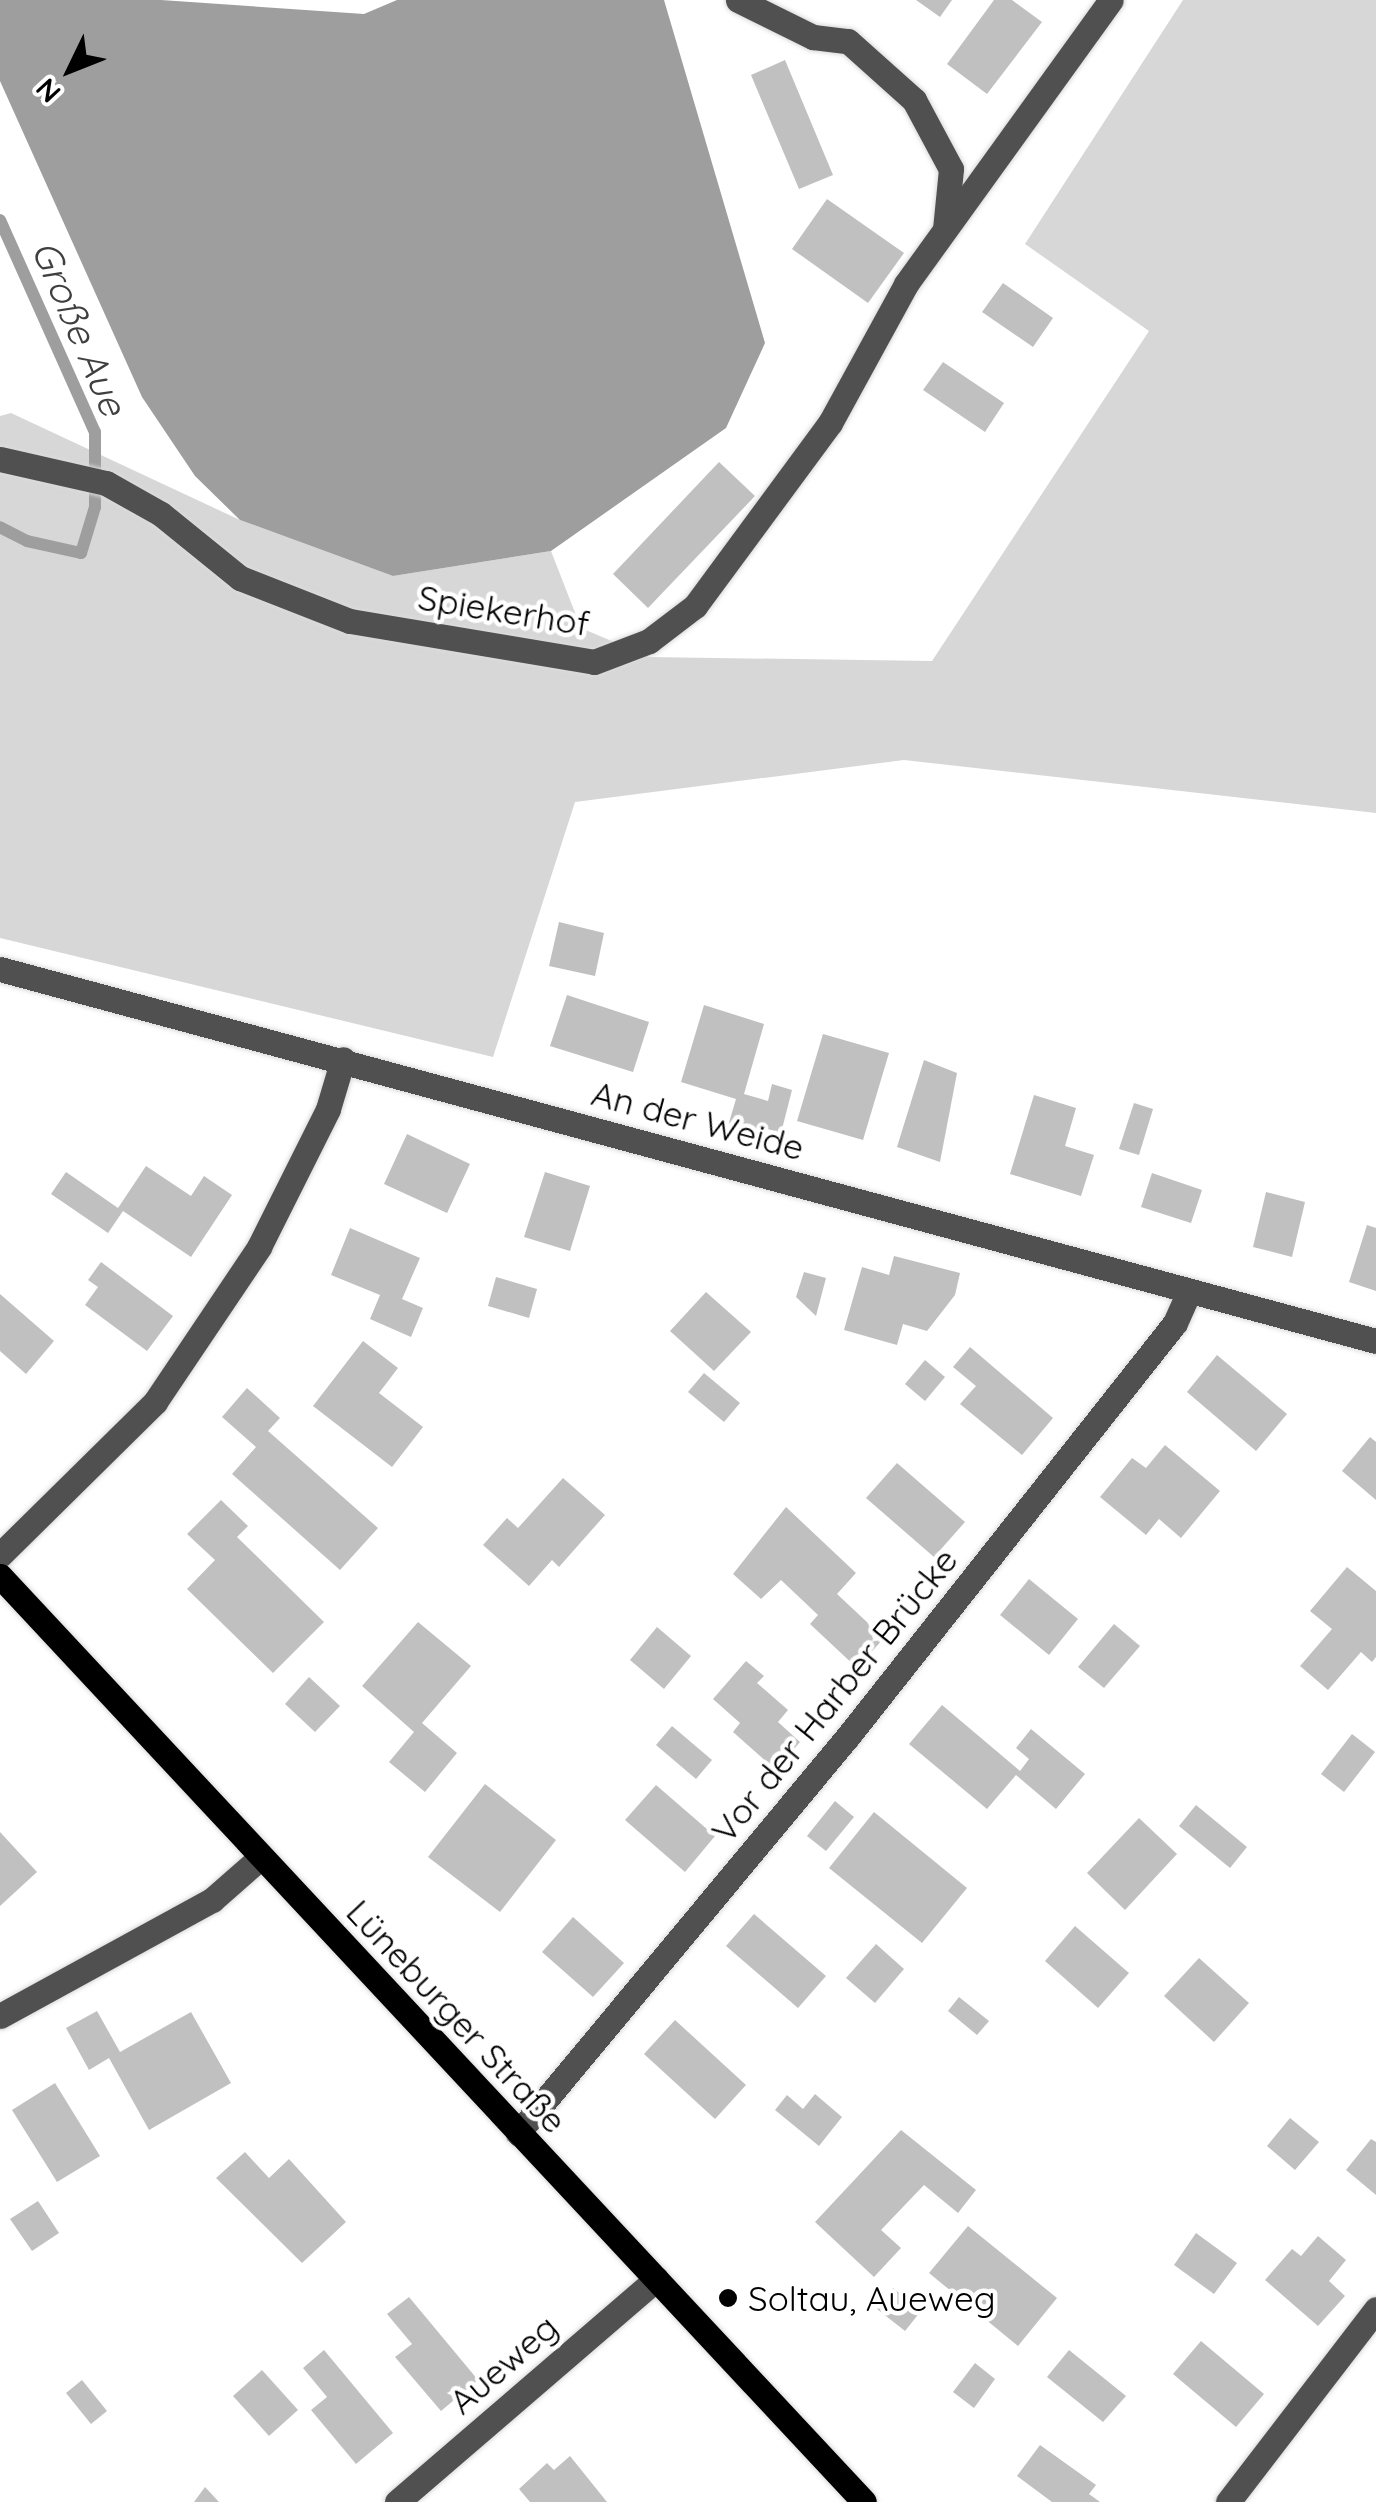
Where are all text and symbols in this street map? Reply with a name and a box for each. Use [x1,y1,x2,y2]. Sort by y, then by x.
north arrow [20,20,120,120]
text: N [28,71,68,110]
water label: Große Aue [22,234,136,422]
street label: Spiekerhof [415,576,593,644]
street label: An der Weide [587,1072,809,1168]
street label: Vor der Harber Brücke [702,1539,966,1851]
street label: Lüneburger Straße [338,1891,576,2141]
place label: Soltau, Aueweg [748,2277,995,2319]
marker: Soltau, Aueweg [717,2287,739,2309]
street label: Aueweg [440,2306,566,2422]

